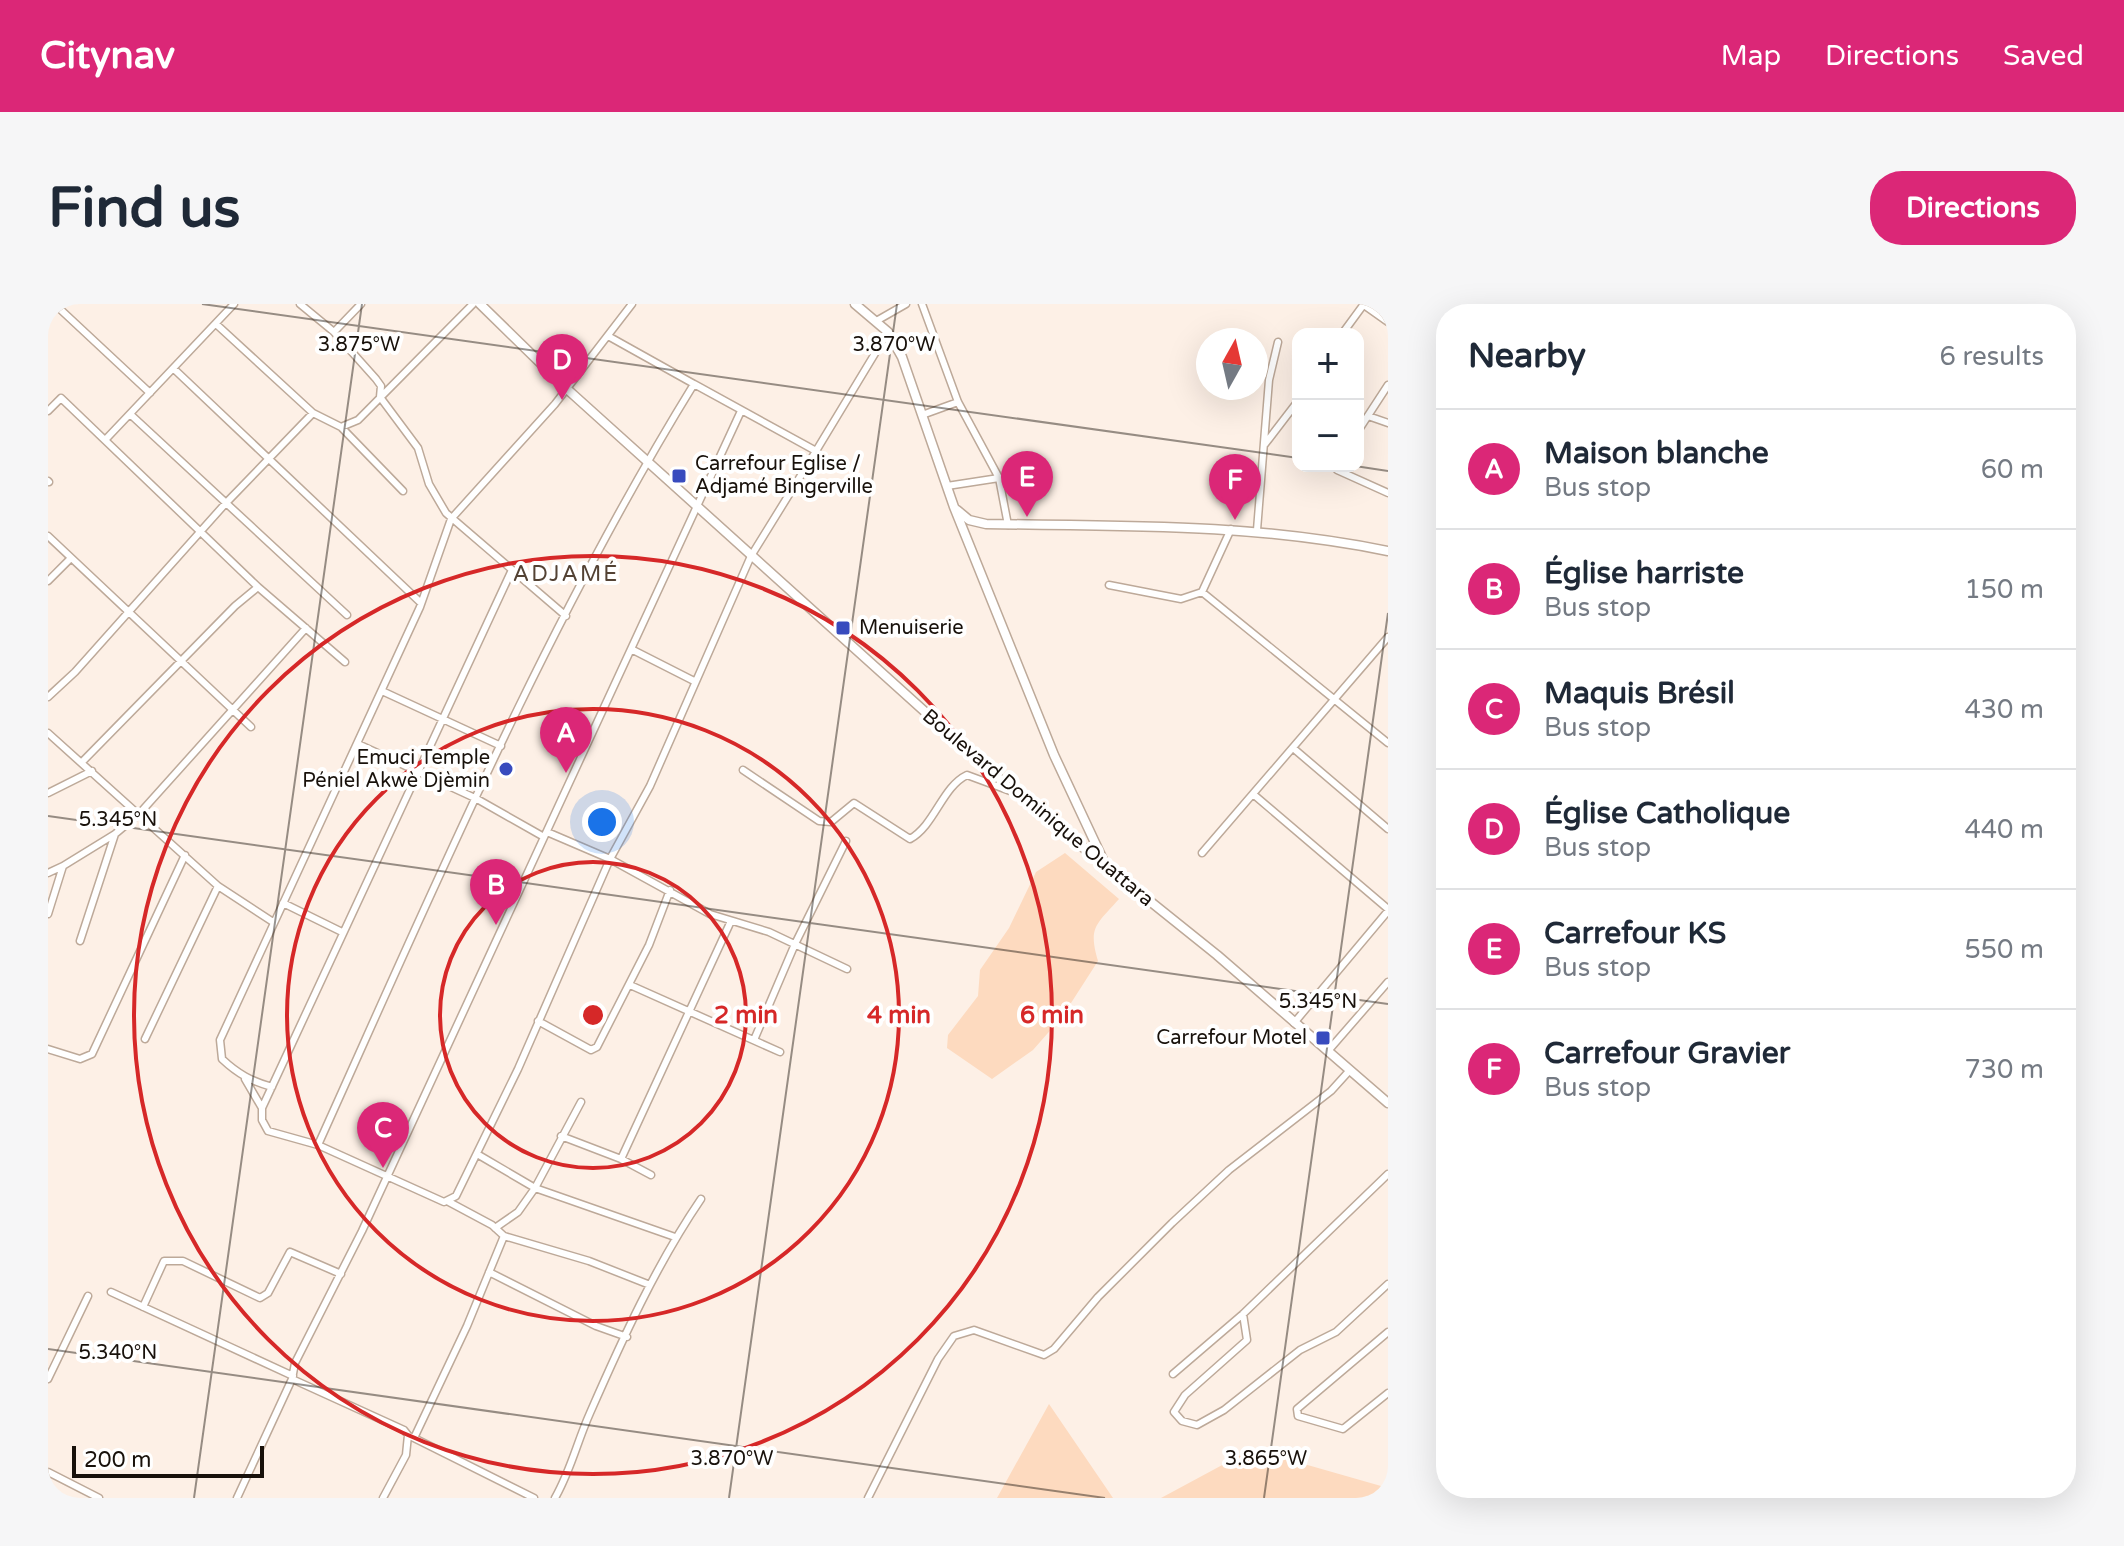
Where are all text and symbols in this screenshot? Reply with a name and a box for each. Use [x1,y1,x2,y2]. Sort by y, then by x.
text: Citynav [40,33,175,79]
text: Map [1721,39,1781,73]
text: Directions [1825,39,1959,73]
text: Saved [2003,39,2084,73]
button: Directions [1870,171,2076,245]
text: Find us [48,175,240,242]
north arrow [1196,328,1268,400]
map controls [1292,328,1364,472]
button: + [1292,328,1364,400]
text: 3.875°W [318,333,400,357]
text: 3.870°W [852,333,936,357]
pin: D [536,334,588,400]
text: Nearby [1468,336,1586,377]
text: 6 results [1939,341,2044,372]
button: − [1292,400,1364,472]
text: Maison blanche [1544,435,1769,472]
pin: E [1001,451,1053,517]
place label: Carrefour Eglise / Adjamé Bingerville [695,452,873,499]
pin: F [1209,454,1261,520]
text: A [1484,454,1504,485]
text: 60 m [1981,454,2044,485]
marker: Carrefour Eglise / Adjamé Bingerville [670,467,688,485]
text: Bus stop [1544,472,1651,503]
text: Église harriste [1544,555,1744,592]
district label: ADJAMÉ [513,560,619,587]
text: B [1485,574,1503,605]
text: 150 m [1964,574,2044,605]
text: Bus stop [1544,592,1651,623]
place label: Menuiserie [859,616,964,640]
marker: Menuiserie [834,619,852,637]
text: Maquis Brésil [1544,675,1735,712]
text: C [1485,694,1503,725]
text: 430 m [1964,694,2044,725]
street label: Boulevard Dominique Ouattara [917,704,1159,912]
pin: A [540,707,592,773]
text: Bus stop [1544,712,1651,743]
place label: Emuci Temple Péniel Akwè Djèmin [302,746,490,793]
marker: Emuci Temple Péniel Akwè Djèmin [497,760,515,778]
text: Église Catholique [1544,795,1790,832]
your location [582,802,622,842]
text: 5.345°N [79,808,157,832]
text: D [1484,814,1504,845]
text: 440 m [1964,814,2044,845]
text: Bus stop [1544,832,1651,863]
pin: B [470,859,522,925]
text: Carrefour KS [1544,915,1726,952]
text: E [1486,934,1502,965]
text: 550 m [1964,934,2044,965]
text: Bus stop [1544,952,1651,983]
text: 5.345°N [1279,990,1357,1014]
centre of rings [579,1001,607,1029]
text: 2 min [714,1001,778,1030]
text: 4 min [867,1001,931,1030]
text: 6 min [1020,1001,1084,1030]
place label: Carrefour Motel [1156,1026,1307,1050]
marker: Carrefour Motel [1314,1029,1332,1047]
text: Carrefour Gravier [1544,1035,1790,1072]
text: F [1486,1054,1502,1085]
text: 730 m [1964,1054,2044,1085]
text: Bus stop [1544,1072,1651,1103]
pin: C [357,1102,409,1168]
text: 5.340°N [79,1341,157,1365]
scale bar [72,1442,264,1478]
text: 200 m [84,1447,151,1473]
text: 3.870°W [690,1447,774,1471]
text: 3.865°W [1225,1447,1307,1471]

